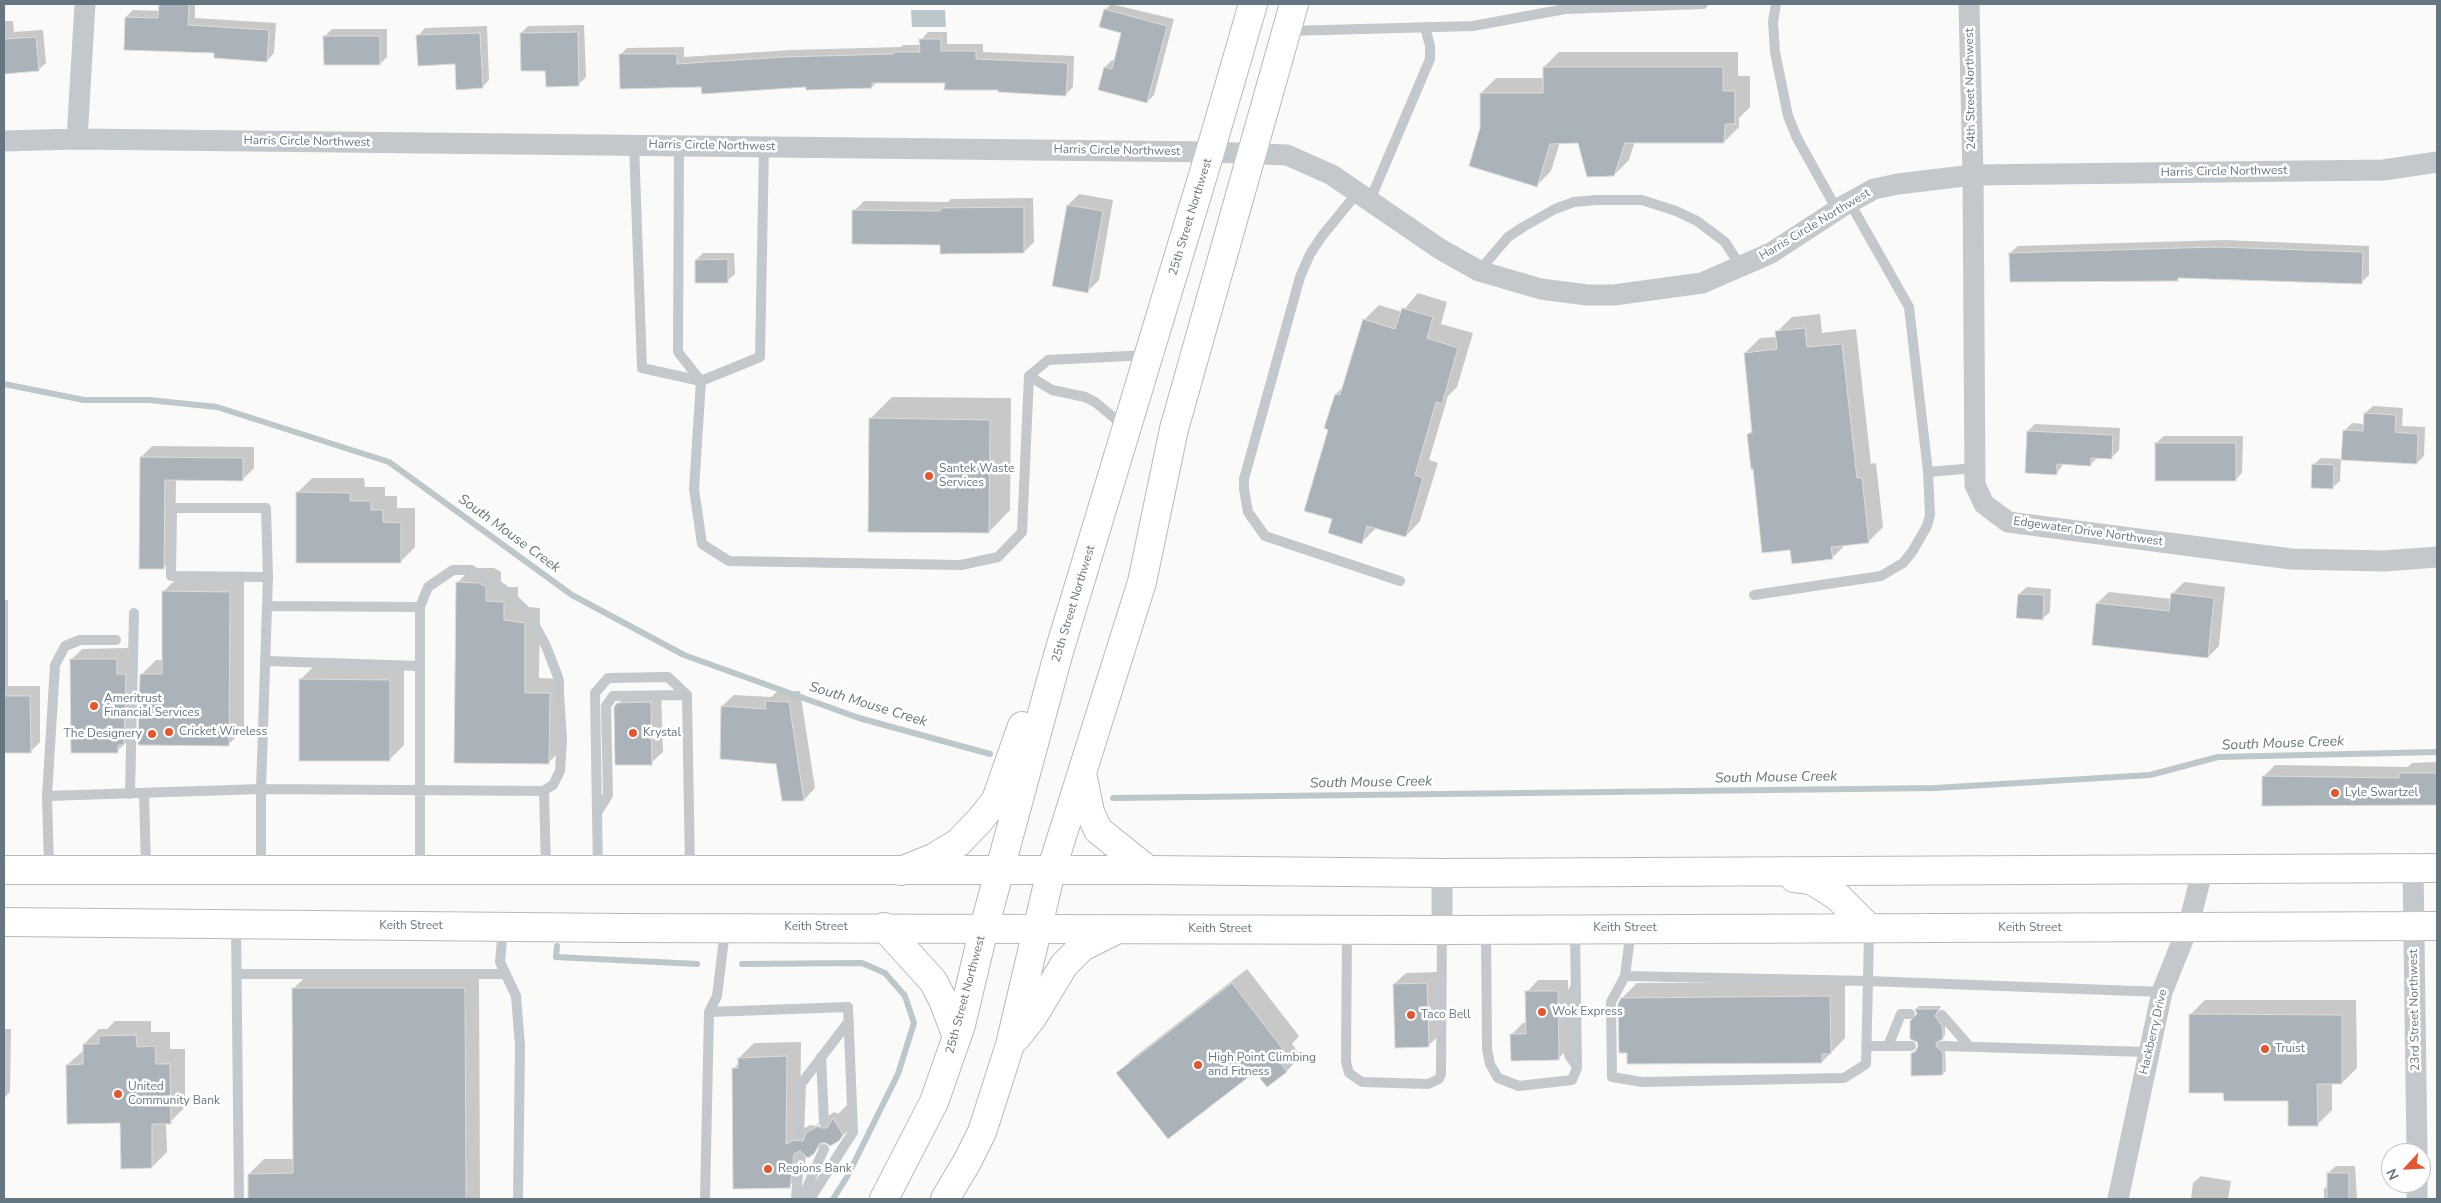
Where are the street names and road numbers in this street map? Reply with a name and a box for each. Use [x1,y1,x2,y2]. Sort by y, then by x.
street label: 24th Street Northwest [1963,28,1979,150]
street label: Harris Circle Northwest [244,134,370,150]
street label: Harris Circle Northwest [649,138,775,154]
street label: Harris Circle Northwest [1054,143,1180,159]
street label: 25th Street Northwest [1166,157,1216,277]
street label: Harris Circle Northwest [2161,164,2287,180]
street label: Harris Circle Northwest [1757,186,1873,264]
street label: Edgewater Drive Northwest [2012,514,2164,550]
street label: 25th Street Northwest [1049,544,1099,664]
street label: Keith Street [379,919,443,933]
street label: Keith Street [784,920,848,934]
street label: Keith Street [1593,921,1657,935]
street label: Keith Street [1998,921,2062,935]
street label: Keith Street [1188,922,1252,936]
street label: 25th Street Northwest [943,934,989,1056]
street label: 23rd Street Northwest [2407,949,2423,1071]
street label: Hackberry Drive [2137,988,2171,1076]

